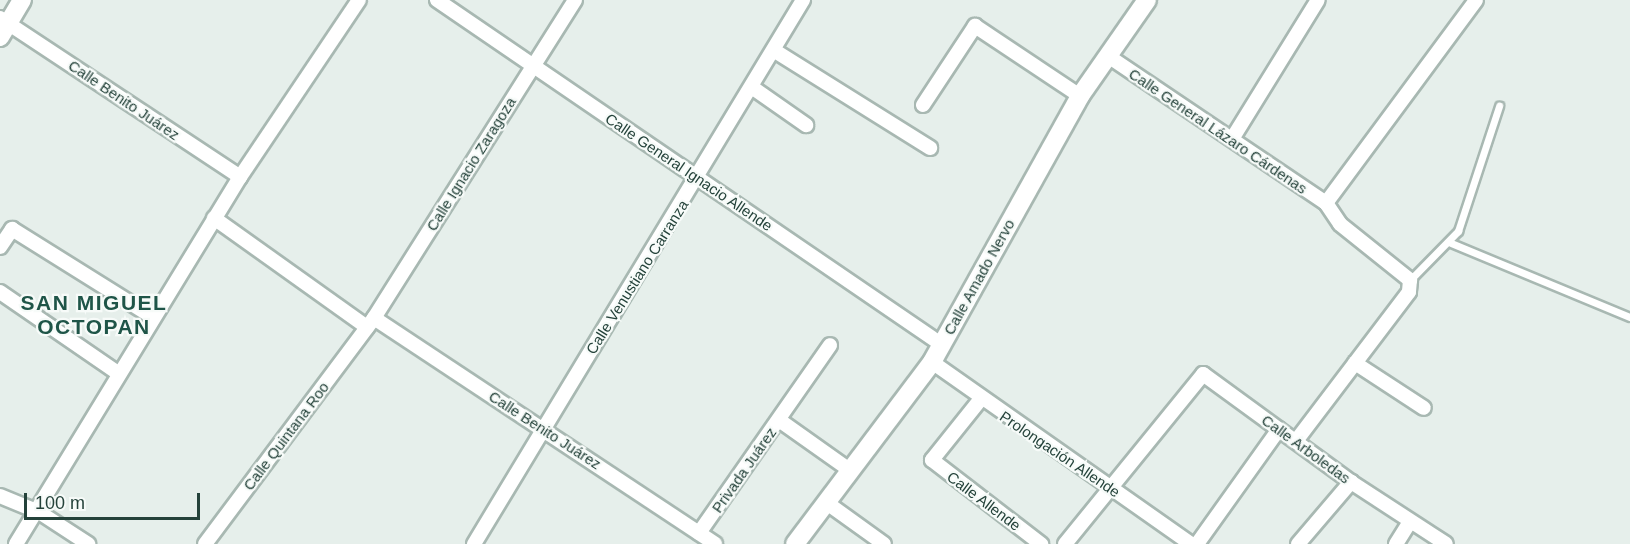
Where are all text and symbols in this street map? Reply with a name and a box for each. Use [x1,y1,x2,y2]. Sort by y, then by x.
street label: Calle Benito Juárez [65,56,183,144]
street label: Calle General Lázaro Cárdenas [1126,65,1310,197]
street label: Calle Ignacio Zaragoza [422,94,520,234]
street label: Calle General Ignacio Allende [602,109,776,235]
street label: Calle Venustiano Carranza [582,197,692,357]
street label: Calle Amado Nervo [940,216,1018,338]
district label: SAN MIGUEL OCTOPAN [21,290,167,340]
street label: Calle Quintana Roo [239,378,333,494]
street label: Calle Benito Juárez [486,387,604,473]
street label: Prolongación Allende [996,407,1124,501]
street label: Calle Arboledas [1258,411,1354,487]
street label: Privada Juárez [708,424,780,516]
street label: Calle Allende [943,467,1025,535]
scale bar [27,481,202,519]
text: 100 m [35,493,85,513]

